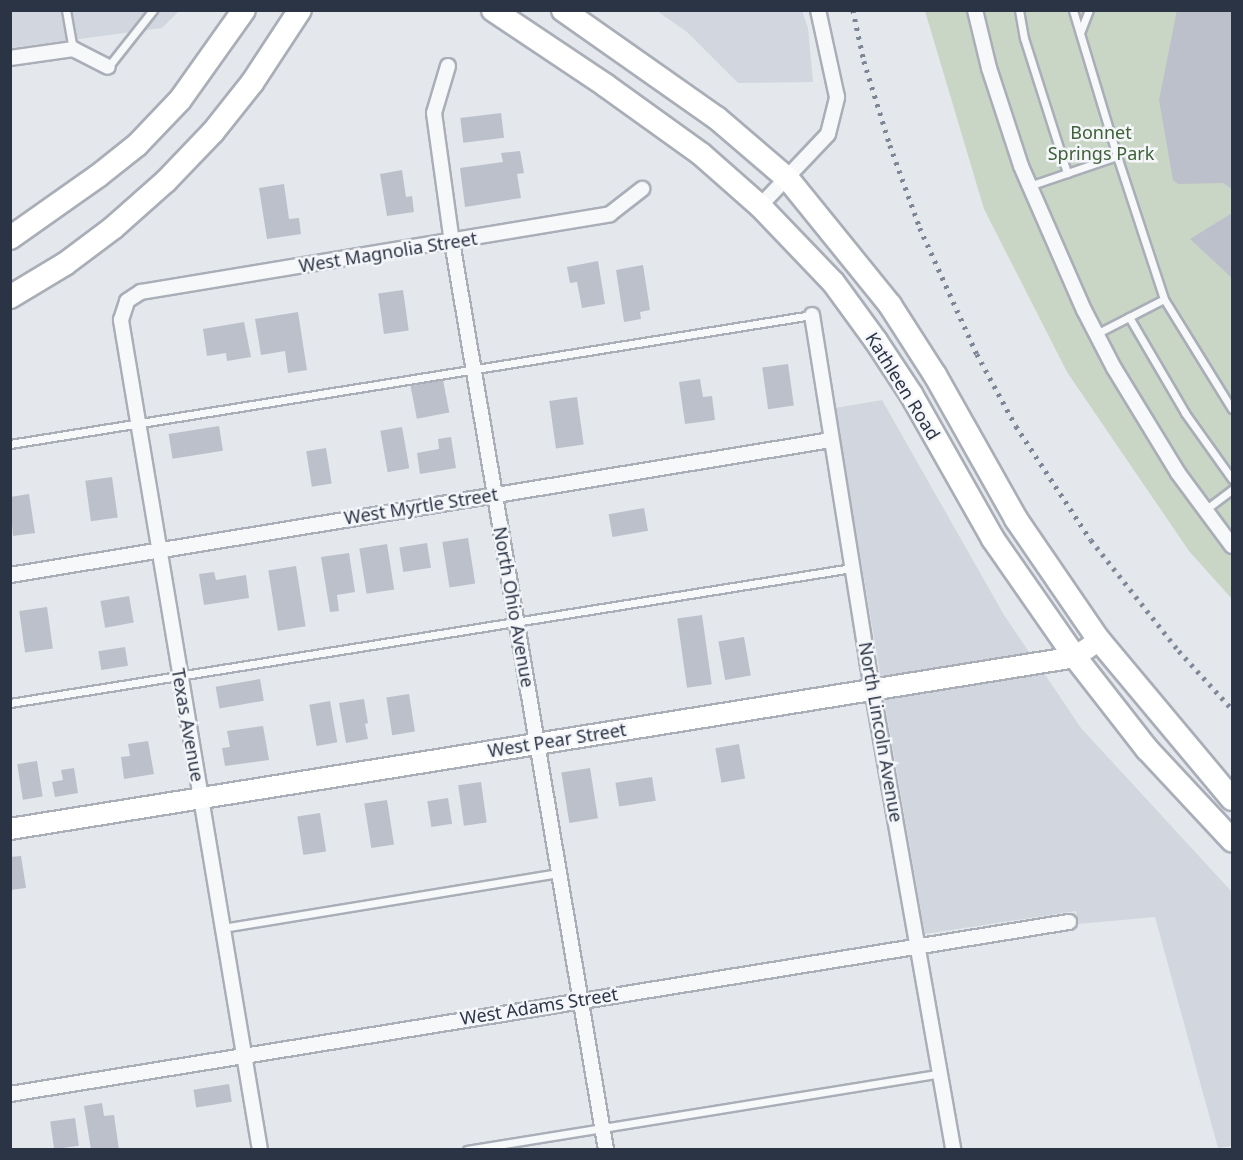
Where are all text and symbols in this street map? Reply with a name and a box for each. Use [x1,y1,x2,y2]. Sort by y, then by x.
park label: Bonnet Springs Park [1048,122,1154,164]
street label: West Magnolia Street [297,227,479,277]
street label: Kathleen Road [861,328,945,444]
street label: West Myrtle Street [343,483,499,529]
street label: North Ohio Avenue [489,525,539,689]
street label: North Lincoln Avenue [855,640,907,824]
street label: Texas Avenue [167,667,209,783]
street label: West Pear Street [486,718,628,762]
street label: West Adams Street [459,983,619,1029]

